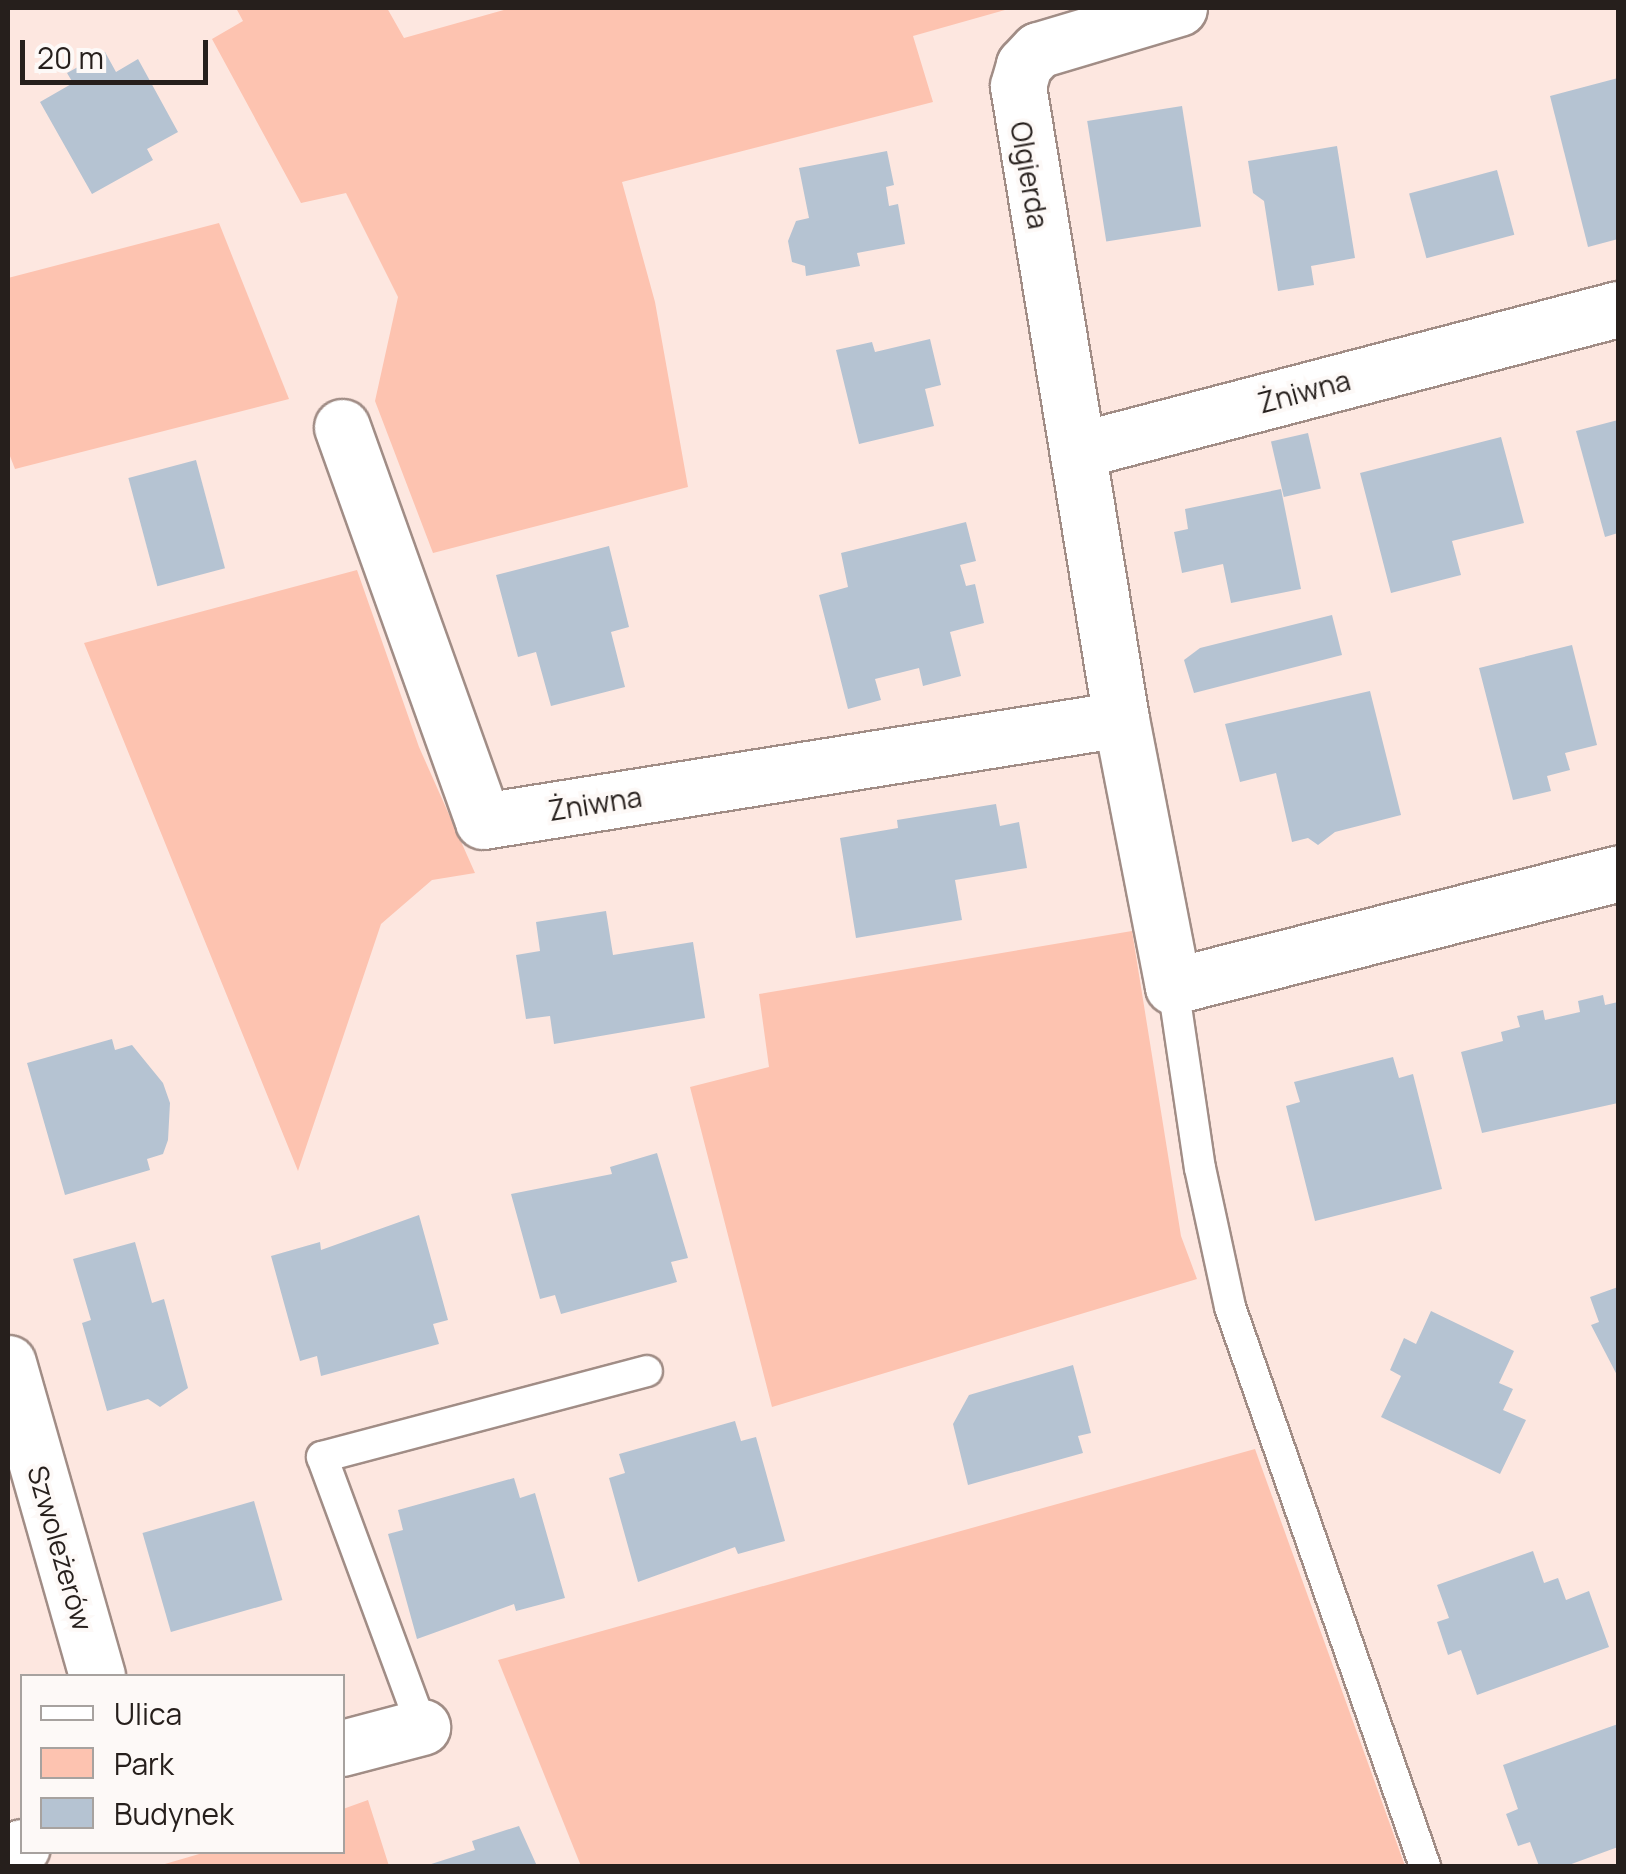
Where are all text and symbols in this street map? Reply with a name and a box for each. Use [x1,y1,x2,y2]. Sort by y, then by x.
scale bar [25,20,212,82]
text: 20 m [37,37,104,78]
street label: Olgierda [1004,119,1056,231]
street label: Żniwna [1254,363,1354,419]
street label: Żniwna [546,779,644,827]
street label: Szwoleżerów [21,1462,101,1634]
legend [20,1674,345,1854]
text: Ulica [114,1693,182,1734]
text: Park [114,1743,174,1784]
text: Budynek [114,1793,234,1834]

